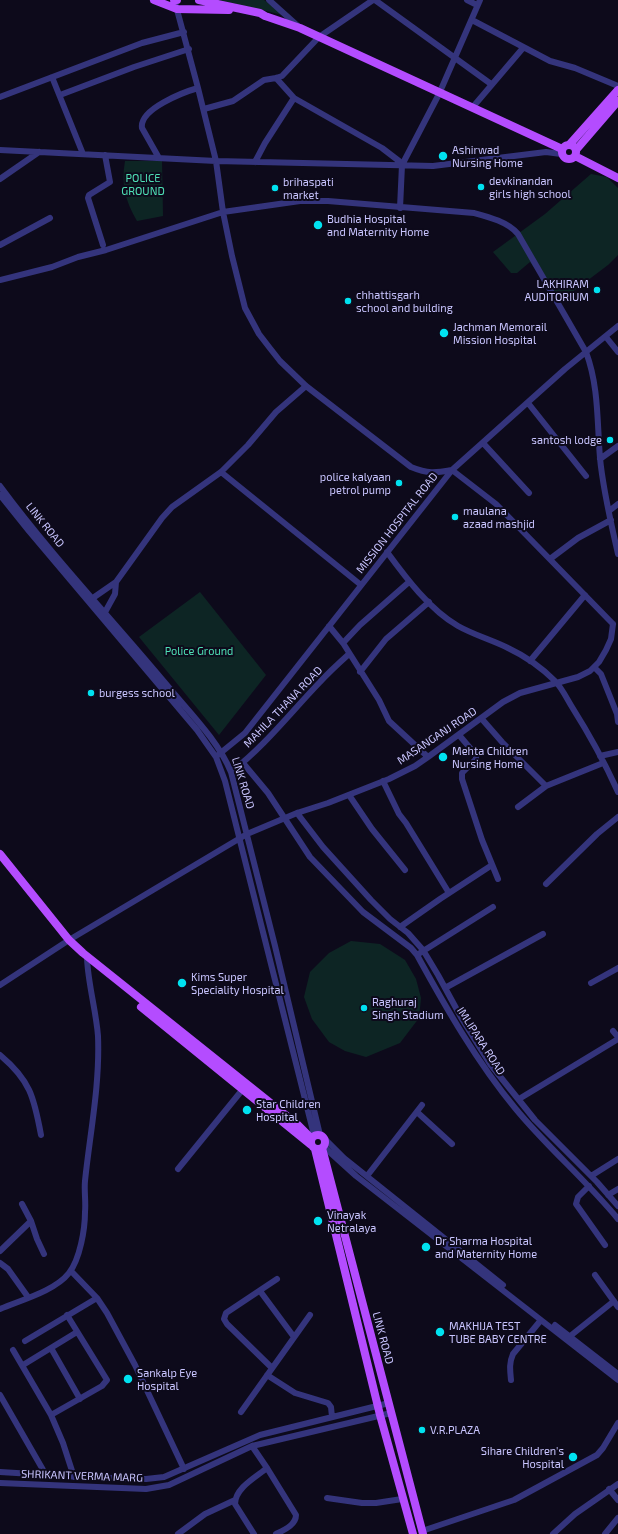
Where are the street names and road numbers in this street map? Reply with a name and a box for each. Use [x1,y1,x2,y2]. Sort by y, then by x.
street label: MISSION HOSPITAL ROAD [353,470,441,576]
street label: LINK ROAD [23,500,67,550]
street label: MAHILA THANA ROAD [241,664,325,750]
street label: MASANGANJ ROAD [395,704,479,768]
street label: LINK ROAD [229,755,257,811]
street label: IMLIPARA ROAD [454,1005,508,1077]
street label: LINK ROAD [370,1310,396,1366]
street label: SHRIKANT VERMA MARG [21,1467,143,1485]

